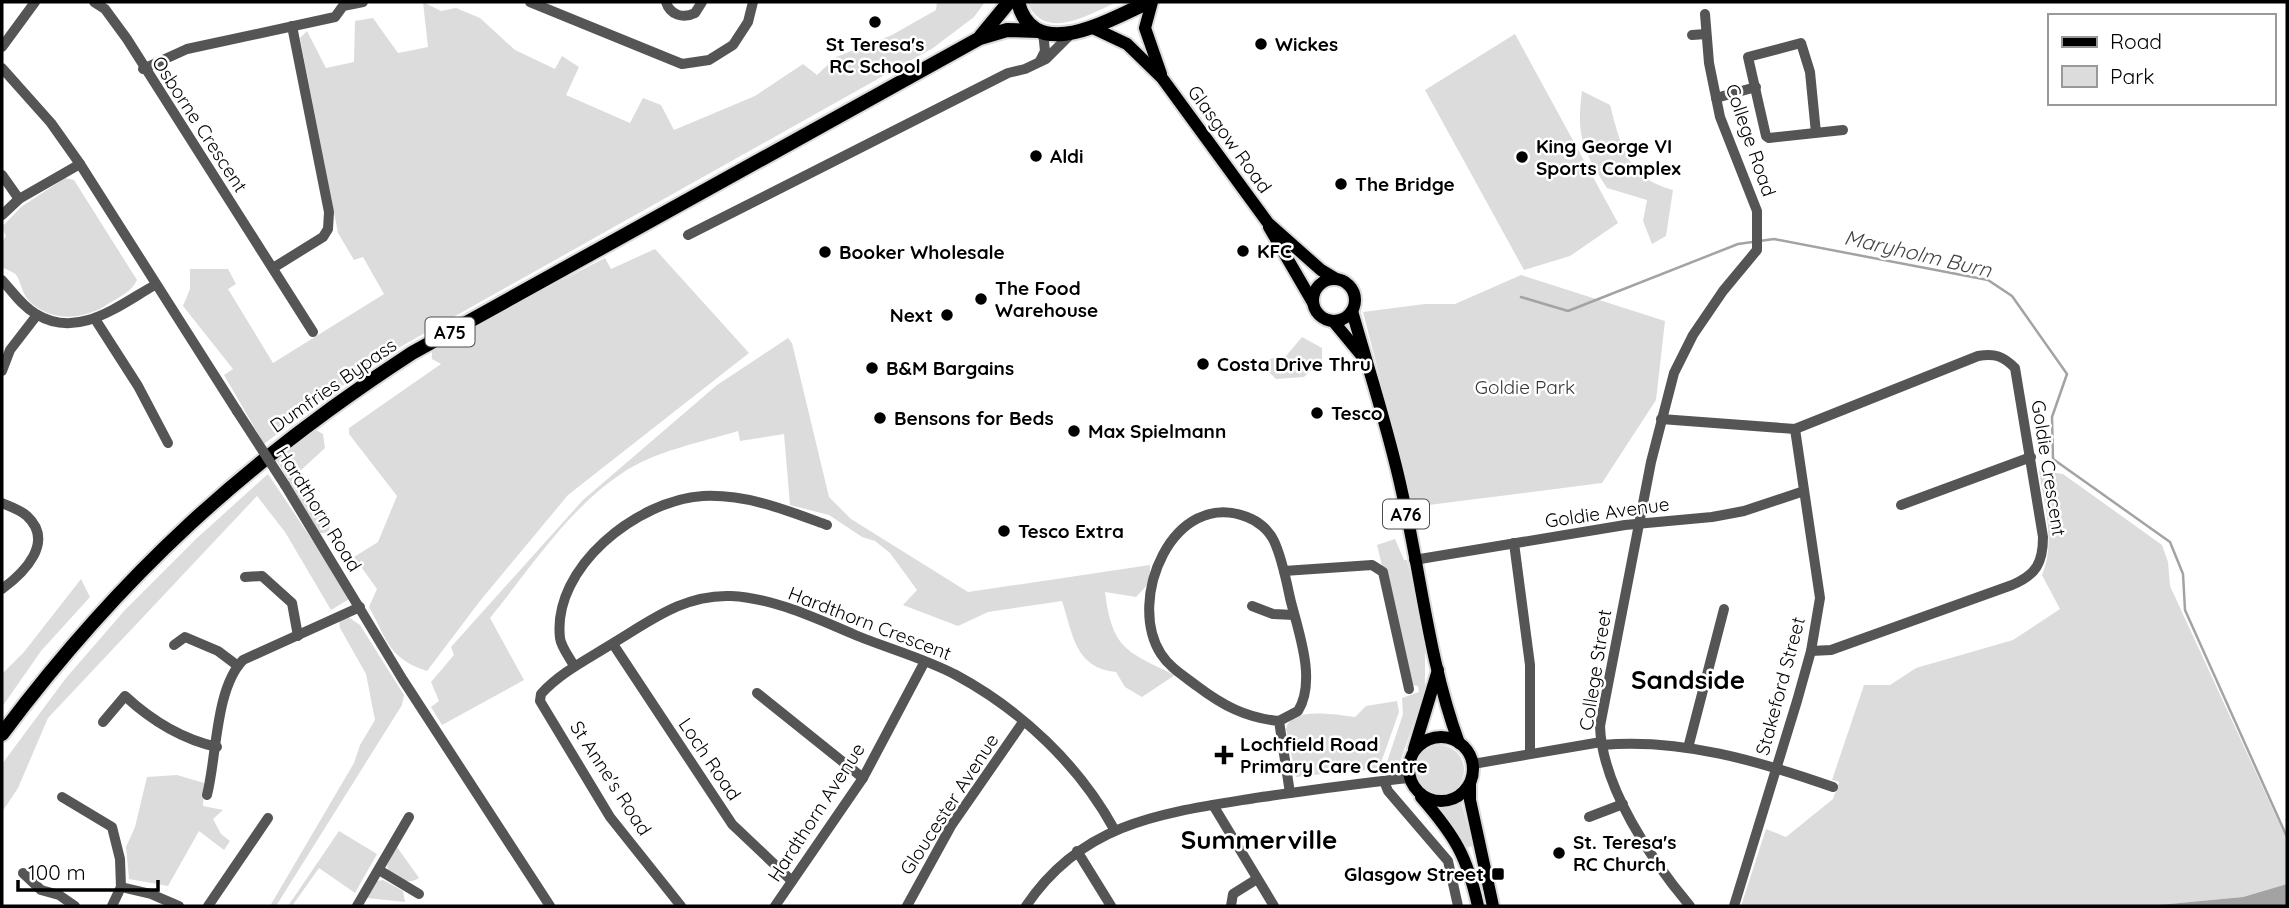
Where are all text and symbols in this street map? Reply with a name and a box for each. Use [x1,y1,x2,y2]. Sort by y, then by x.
marker: St Teresa's RC School [867,14,883,30]
legend [2048,14,2275,105]
text: Road [2110,28,2162,54]
place label: St Teresa's RC School [826,32,924,78]
place label: Wickes [1275,32,1338,56]
marker: Wickes [1253,36,1269,52]
street label: Osborne Crescent [147,51,253,197]
text: Park [2110,63,2154,89]
street label: Glasgow Road [1183,80,1277,198]
street label: College Road [1721,80,1781,200]
place label: King George VI Sports Complex [1536,134,1681,180]
place label: Aldi [1050,144,1084,168]
marker: Aldi [1028,148,1044,164]
marker: King George VI Sports Complex [1514,149,1530,165]
place label: The Bridge [1355,172,1455,196]
marker: The Bridge [1333,176,1349,192]
water label: Maryholm Burn [1842,223,1995,283]
place label: KFC [1257,239,1292,263]
place label: Booker Wholesale [839,240,1005,264]
marker: KFC [1235,243,1251,259]
marker: Booker Wholesale [817,244,833,260]
place label: The Food Warehouse [995,276,1098,322]
marker: The Food Warehouse [973,291,989,307]
place label: Next [890,303,933,327]
marker: Next [939,307,955,323]
road number: A75 [426,318,475,346]
street label: Dumfries Bypass [265,332,401,438]
place label: Costa Drive Thru [1217,352,1371,376]
place label: B&M Bargains [886,356,1014,380]
marker: Costa Drive Thru [1195,356,1211,372]
marker: B&M Bargains [864,360,880,376]
park label: Goldie Park [1475,375,1575,399]
street label: Goldie Crescent [2026,398,2072,538]
place label: Tesco [1331,401,1383,425]
marker: Tesco [1309,405,1325,421]
place label: Bensons for Beds [894,406,1054,430]
marker: Bensons for Beds [872,410,888,426]
place label: Max Spielmann [1088,419,1226,443]
marker: Max Spielmann [1066,423,1082,439]
street label: Hardthorn Road [271,442,367,576]
street label: Goldie Avenue [1543,491,1671,533]
road number: A76 [1383,500,1429,528]
place label: Tesco Extra [1018,519,1124,543]
marker: Tesco Extra [996,523,1012,539]
street label: Hardthorn Crescent [785,581,955,665]
street label: College Street [1574,608,1616,732]
street label: Stakeford Street [1750,614,1810,758]
district label: Sandside [1631,663,1745,696]
street label: Loch Road [674,713,746,805]
street label: St Anne's Road [565,716,657,840]
street label: Gloucester Avenue [894,729,1004,879]
place label: Lochfield Road Primary Care Centre [1240,732,1428,778]
street label: Hardthorn Avenue [762,738,870,886]
marker: Lochfield Road Primary Care Centre [1214,745,1234,765]
district label: Summerville [1181,823,1337,856]
place label: St. Teresa's RC Church [1573,830,1676,876]
marker: St. Teresa's RC Church [1551,845,1567,861]
scale bar [18,848,158,892]
text: 100 m [28,859,86,885]
place label: Glasgow Street [1344,862,1484,886]
marker: Glasgow Street [1490,866,1506,882]

